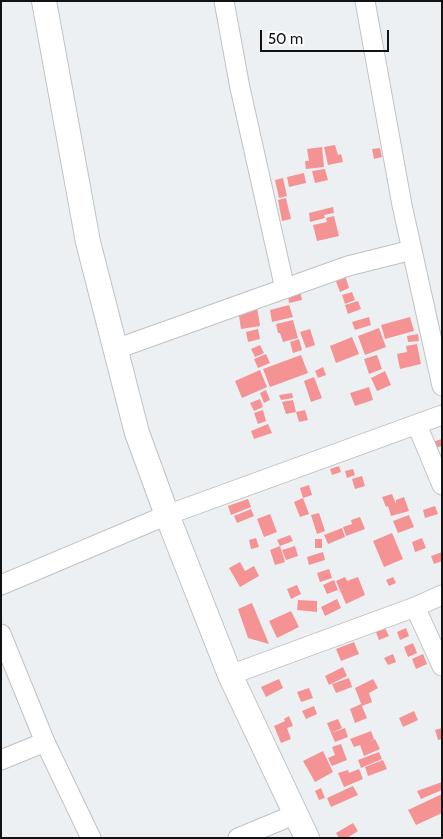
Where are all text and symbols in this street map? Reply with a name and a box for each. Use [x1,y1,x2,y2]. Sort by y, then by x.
scale bar [263,20,392,52]
text: 50 m [268,30,303,48]

